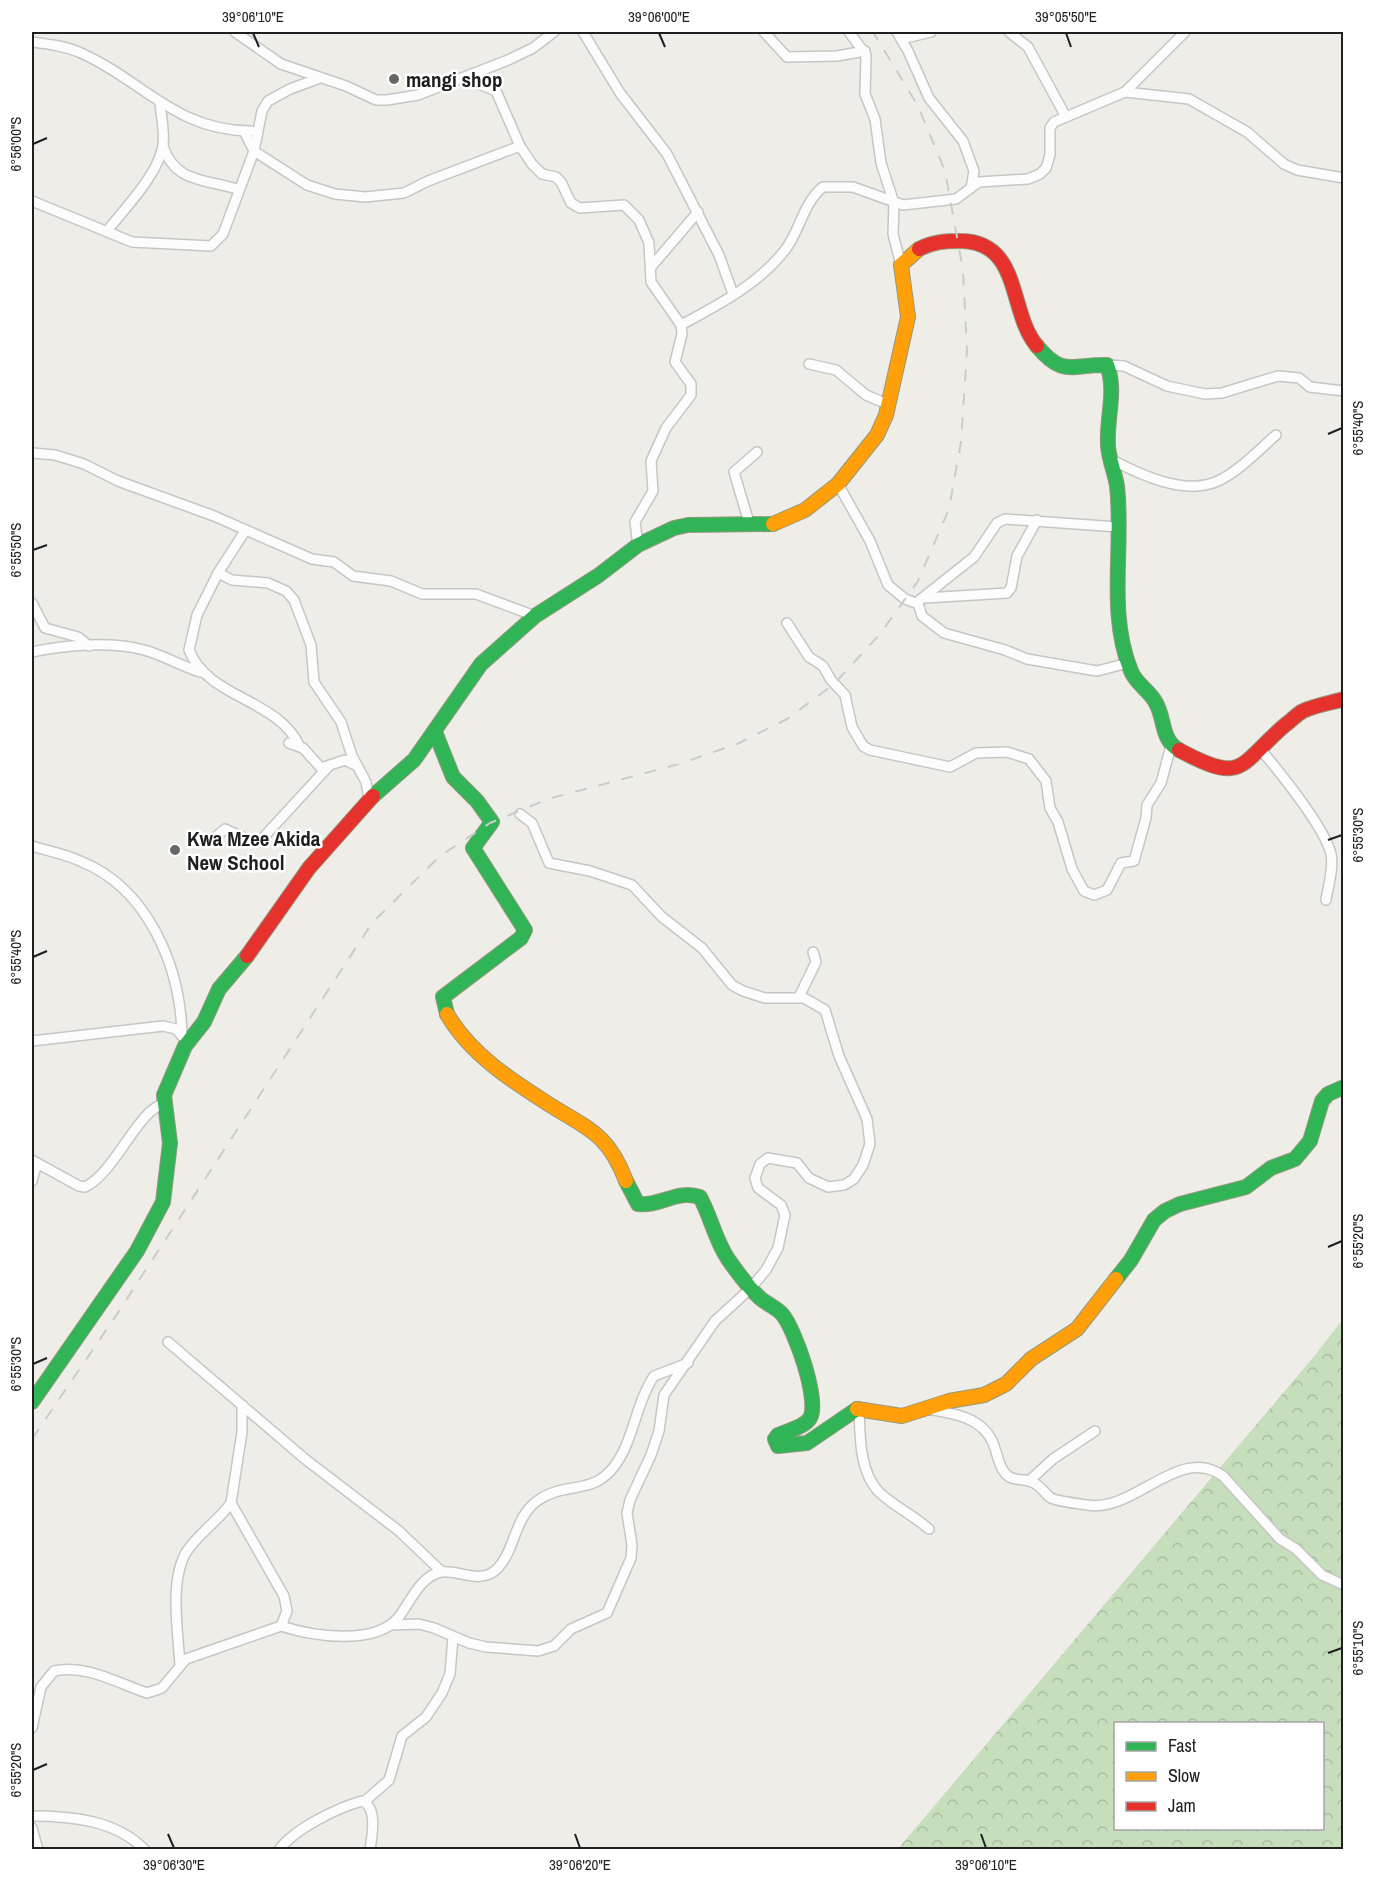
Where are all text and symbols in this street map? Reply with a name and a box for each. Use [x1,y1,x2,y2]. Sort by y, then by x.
text: 39°06'10"E [222,6,284,27]
text: 39°06'00"E [628,6,690,27]
text: 39°05'50"E [1035,6,1097,27]
place label: mangi shop [406,65,503,94]
marker: mangi shop [387,72,401,86]
text: 6°56'00"S [5,116,26,172]
text: 6°55'40"S [1347,400,1368,456]
text: 6°55'50"S [5,522,26,578]
text: 6°55'30"S [1347,807,1368,863]
place label: Kwa Mzee Akida New School [187,824,321,877]
marker: Kwa Mzee Akida New School [168,843,182,857]
text: 6°55'40"S [5,929,26,985]
text: 6°55'20"S [1347,1213,1368,1269]
text: 6°55'30"S [5,1336,26,1392]
text: 6°55'10"S [1347,1620,1368,1676]
legend [1114,1722,1324,1830]
text: Fast [1168,1733,1196,1758]
text: 6°55'20"S [5,1742,26,1798]
text: Slow [1168,1763,1200,1788]
text: Jam [1168,1793,1196,1818]
text: 39°06'30"E [143,1854,205,1875]
text: 39°06'20"E [549,1854,611,1875]
text: 39°06'10"E [955,1854,1017,1875]

